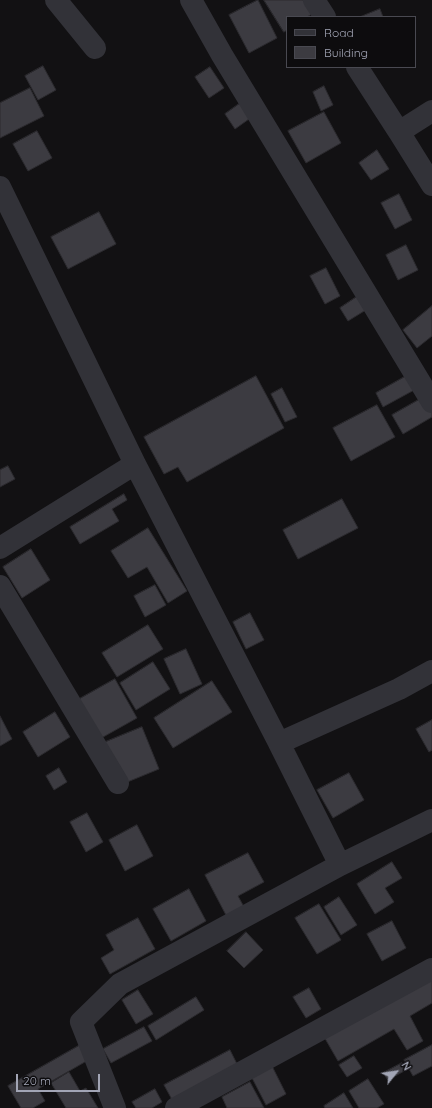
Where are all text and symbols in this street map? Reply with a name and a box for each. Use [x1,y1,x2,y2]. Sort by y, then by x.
legend [286,16,416,68]
text: Road [324,25,354,40]
text: Building [324,45,368,60]
north arrow [376,1052,416,1092]
text: N [398,1059,414,1073]
scale bar [18,1066,102,1092]
text: 20 m [23,1073,51,1088]

